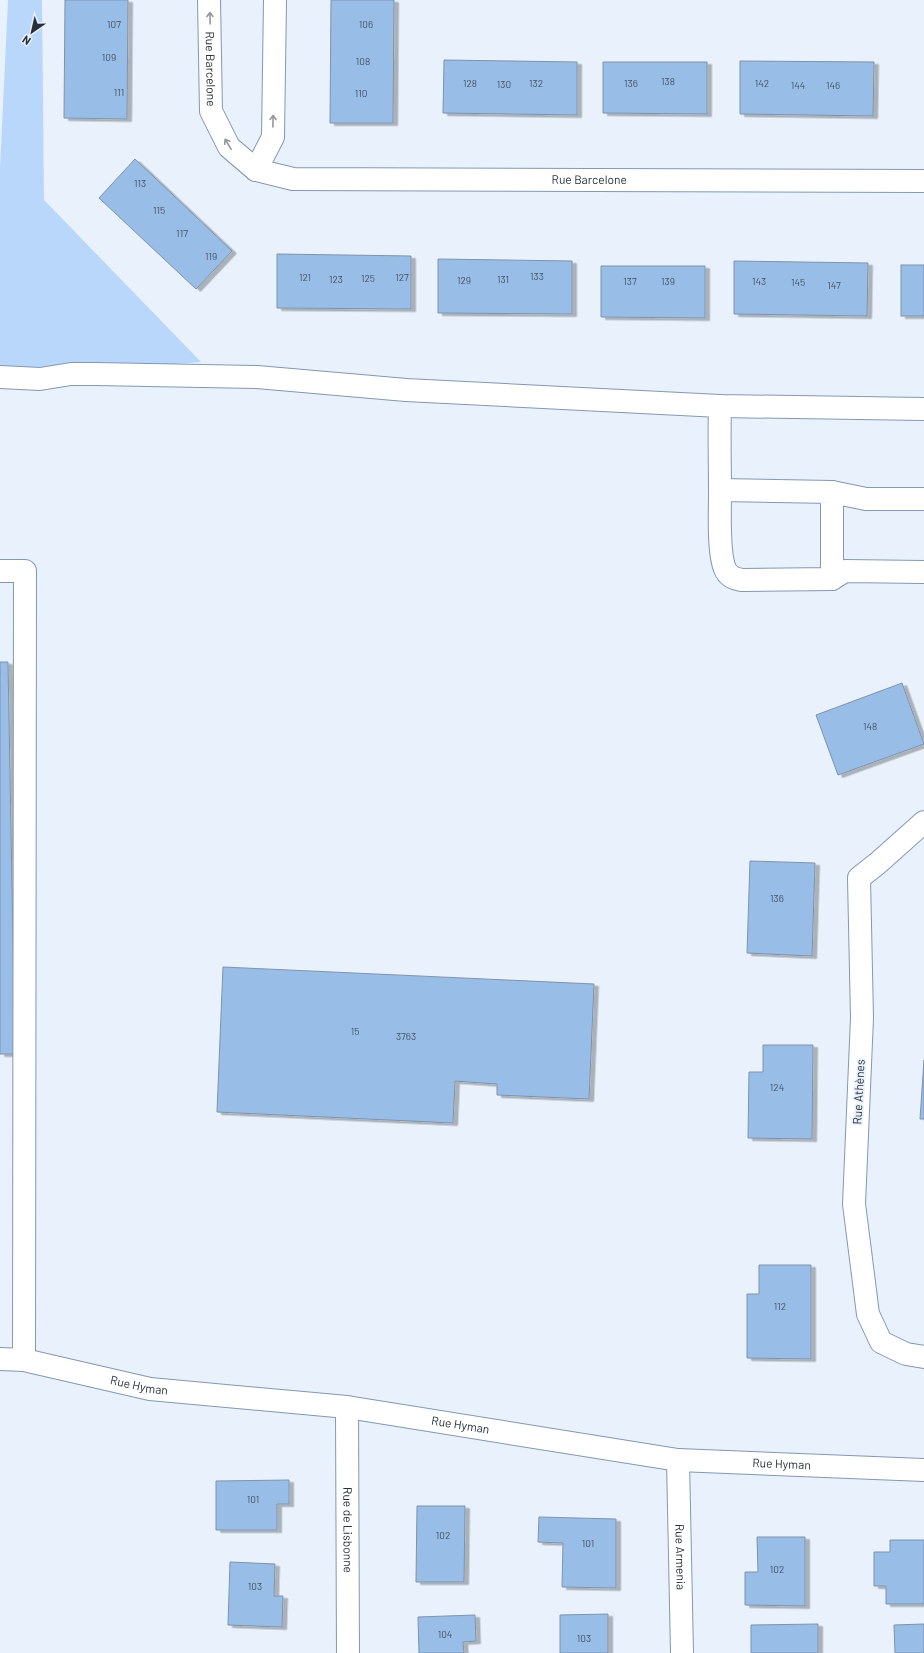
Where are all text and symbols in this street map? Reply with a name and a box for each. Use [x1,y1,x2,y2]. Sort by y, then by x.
north arrow [12,12,52,52]
one-way arrow [206,12,214,25]
house number: 107 [107,18,121,30]
house number: 106 [359,18,373,30]
street label: Rue Barcelone [204,31,219,107]
text: N [19,33,33,48]
house number: 109 [102,51,116,63]
house number: 108 [356,55,370,67]
house number: 138 [661,75,675,87]
house number: 128 [463,77,477,89]
house number: 132 [529,77,543,89]
house number: 136 [624,77,638,89]
house number: 142 [755,77,769,89]
house number: 130 [497,78,511,90]
house number: 144 [791,79,805,91]
house number: 146 [826,79,840,91]
house number: 111 [114,86,124,98]
house number: 110 [355,87,367,99]
one-way arrow [269,115,277,128]
one-way arrow [224,138,233,149]
street label: Rue Barcelone [552,172,627,186]
house number: 113 [134,177,146,189]
house number: 115 [153,204,165,216]
house number: 117 [176,227,188,239]
house number: 119 [205,250,217,262]
house number: 133 [530,270,544,282]
house number: 121 [299,271,311,283]
house number: 127 [395,271,409,283]
house number: 125 [361,272,375,284]
house number: 123 [329,273,343,285]
house number: 131 [497,273,509,285]
house number: 129 [457,274,471,286]
house number: 137 [623,275,637,287]
house number: 139 [661,275,675,287]
house number: 143 [752,275,766,287]
house number: 145 [791,276,805,288]
house number: 147 [827,279,841,291]
house number: 148 [863,720,877,732]
house number: 136 [770,892,784,904]
house number: 15 [351,1025,359,1037]
house number: 3763 [396,1030,416,1042]
street label: Rue Athènes [849,1059,867,1125]
house number: 124 [770,1081,784,1093]
house number: 112 [774,1300,786,1312]
street label: Rue Hyman [109,1372,169,1397]
street label: Rue Hyman [431,1413,491,1436]
street label: Rue Hyman [752,1455,811,1471]
street label: Rue de Lisbonne [341,1487,356,1573]
house number: 101 [247,1493,259,1505]
street label: Rue Armenia [673,1524,689,1590]
house number: 102 [436,1529,450,1541]
house number: 101 [582,1537,594,1549]
house number: 102 [770,1563,784,1575]
house number: 103 [248,1580,262,1592]
house number: 104 [438,1628,452,1640]
house number: 103 [577,1632,591,1644]

